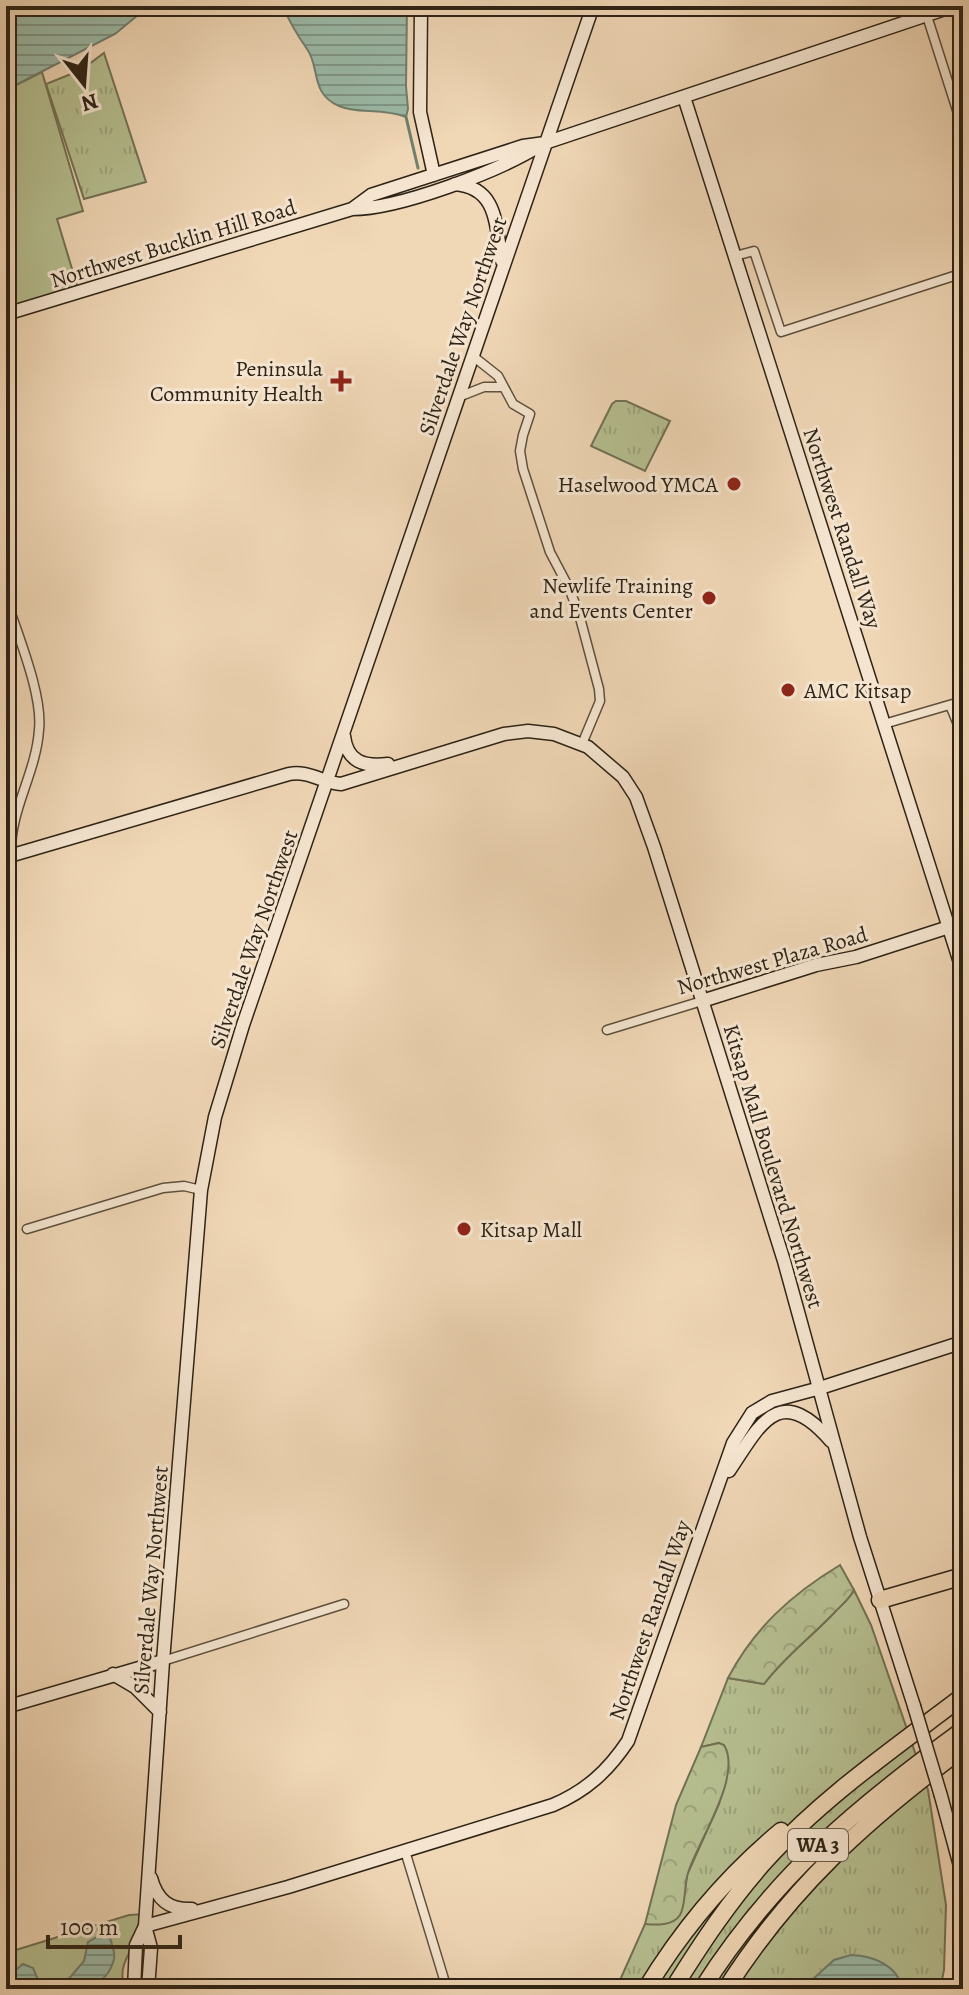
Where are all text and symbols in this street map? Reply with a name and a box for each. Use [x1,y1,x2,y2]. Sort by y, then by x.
north arrow [44,44,124,124]
text: N [78,85,102,119]
street label: Northwest Bucklin Hill Road [47,192,300,296]
street label: Silverdale Way Northwest [411,213,514,440]
place label: Peninsula Community Health [150,354,324,409]
marker: Peninsula Community Health [330,370,352,392]
street label: Northwest Randall Way [795,424,889,633]
place label: Haselwood YMCA [558,470,719,500]
marker: Haselwood YMCA [725,475,743,493]
place label: Newlife Training and Events Center [530,571,693,626]
marker: Newlife Training and Events Center [700,589,718,607]
place label: AMC Kitsap [803,676,911,706]
marker: AMC Kitsap [779,681,797,699]
street label: Silverdale Way Northwest [202,826,305,1053]
street label: Northwest Plaza Road [673,919,871,1003]
street label: Kitsap Mall Boulevard Northwest [715,1021,831,1312]
place label: Kitsap Mall [480,1215,582,1245]
marker: Kitsap Mall [455,1220,473,1238]
street label: Silverdale Way Northwest [126,1465,176,1696]
street label: Northwest Randall Way [602,1516,698,1724]
road number: WA 3 [788,1829,848,1861]
scale bar [48,1899,180,1949]
text: 100 m [60,1911,119,1943]

